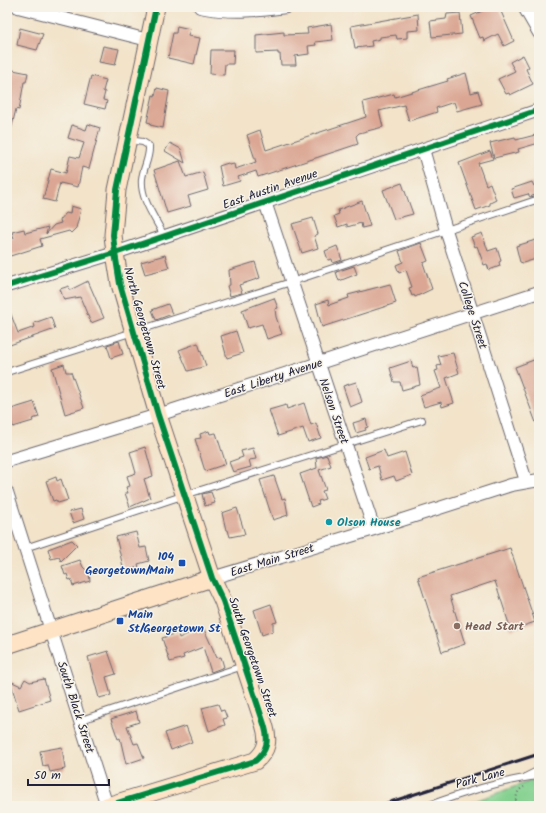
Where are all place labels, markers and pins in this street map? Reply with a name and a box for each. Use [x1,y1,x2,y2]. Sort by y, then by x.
place label: Olson House [337,513,401,532]
marker: Olson House [324,517,334,527]
place label: 104 Georgetown/Main [85,547,174,580]
marker: 104 Georgetown/Main [177,558,187,568]
place label: Main St/Georgetown St [128,605,221,638]
marker: Main St/Georgetown St [115,616,125,626]
place label: Head Start [465,617,524,636]
marker: Head Start [452,621,462,631]

